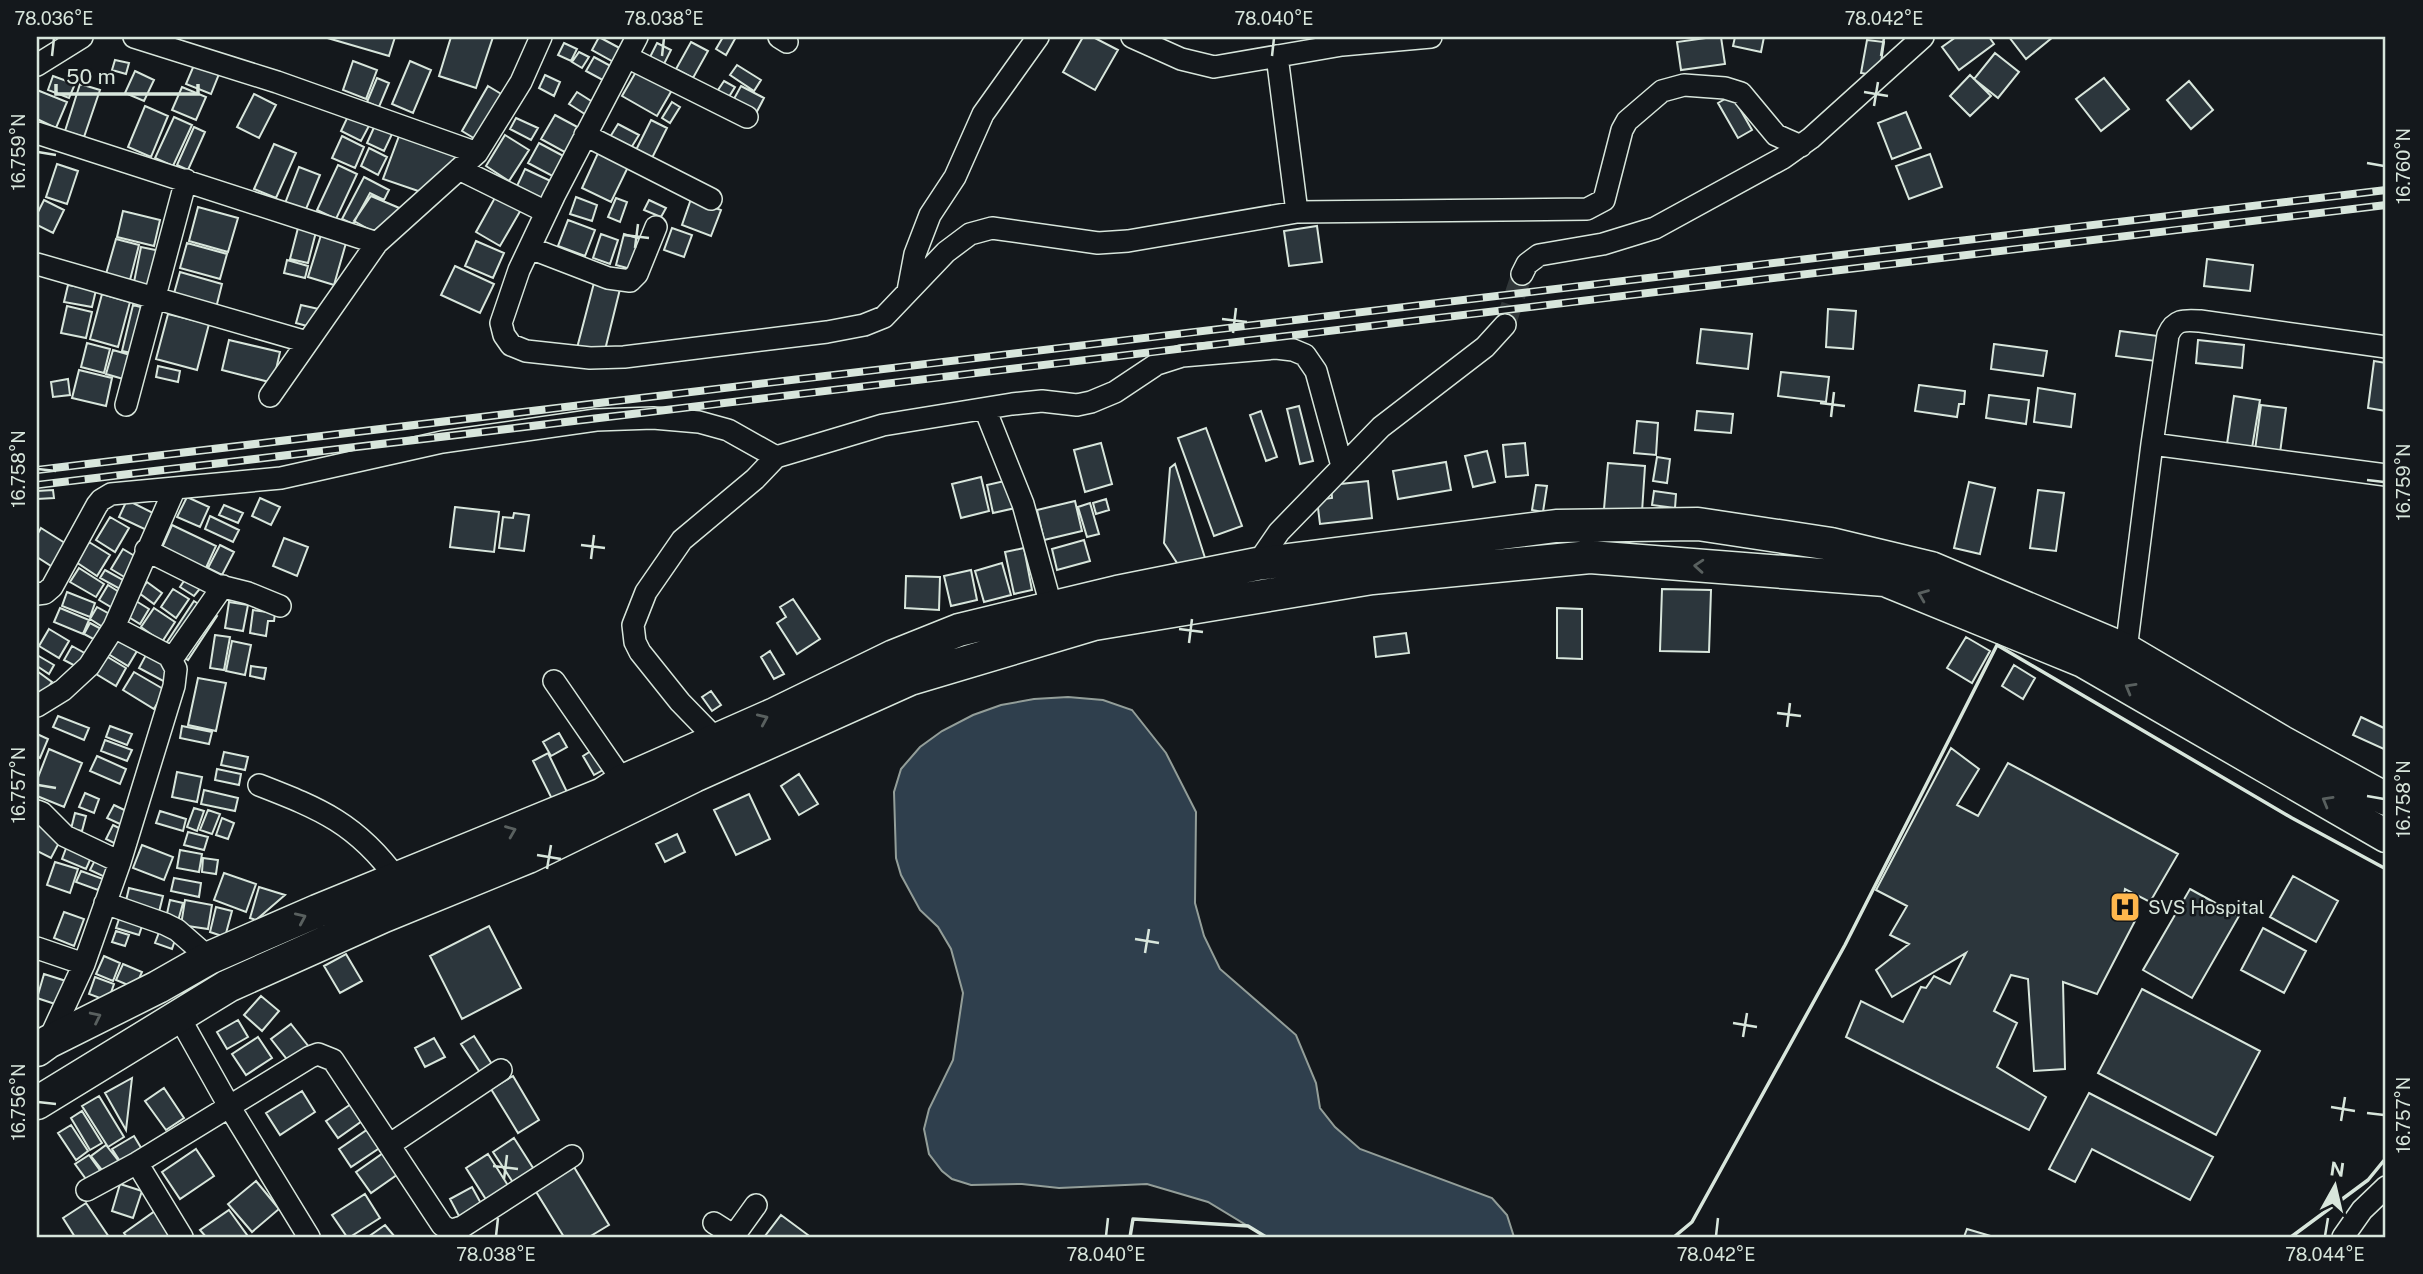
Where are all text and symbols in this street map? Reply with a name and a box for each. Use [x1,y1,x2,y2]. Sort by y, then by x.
text: 78.036°E [15,8,94,29]
text: 78.038°E [624,8,704,29]
text: 78.040°E [1235,8,1313,29]
text: 78.042°E [1845,8,1923,29]
scale bar [56,52,198,96]
text: 50 m [66,64,116,89]
text: 16.759°N [8,113,29,191]
text: 16.760°N [2393,128,2414,204]
text: 16.758°N [8,430,29,508]
text: 16.759°N [2393,443,2414,521]
one-way arrow [1693,558,1704,573]
one-way arrow [1917,590,1929,604]
one-way arrow [2125,683,2137,696]
one-way arrow [756,713,769,727]
text: 16.757°N [8,747,29,823]
text: 16.758°N [2393,760,2414,838]
one-way arrow [2322,796,2335,809]
one-way arrow [504,825,516,839]
hospital icon: SVS Hospital [2108,890,2142,924]
place label: SVS Hospital [2148,896,2265,918]
one-way arrow [293,912,306,926]
one-way arrow [89,1011,101,1025]
text: 16.756°N [8,1063,29,1141]
text: 16.757°N [2393,1077,2414,1153]
north arrow [2300,1152,2370,1222]
text: N [2328,1157,2346,1181]
text: 78.038°E [456,1244,536,1265]
text: 78.040°E [1067,1244,1145,1265]
text: 78.042°E [1677,1244,1755,1265]
text: 78.044°E [2285,1244,2365,1265]

